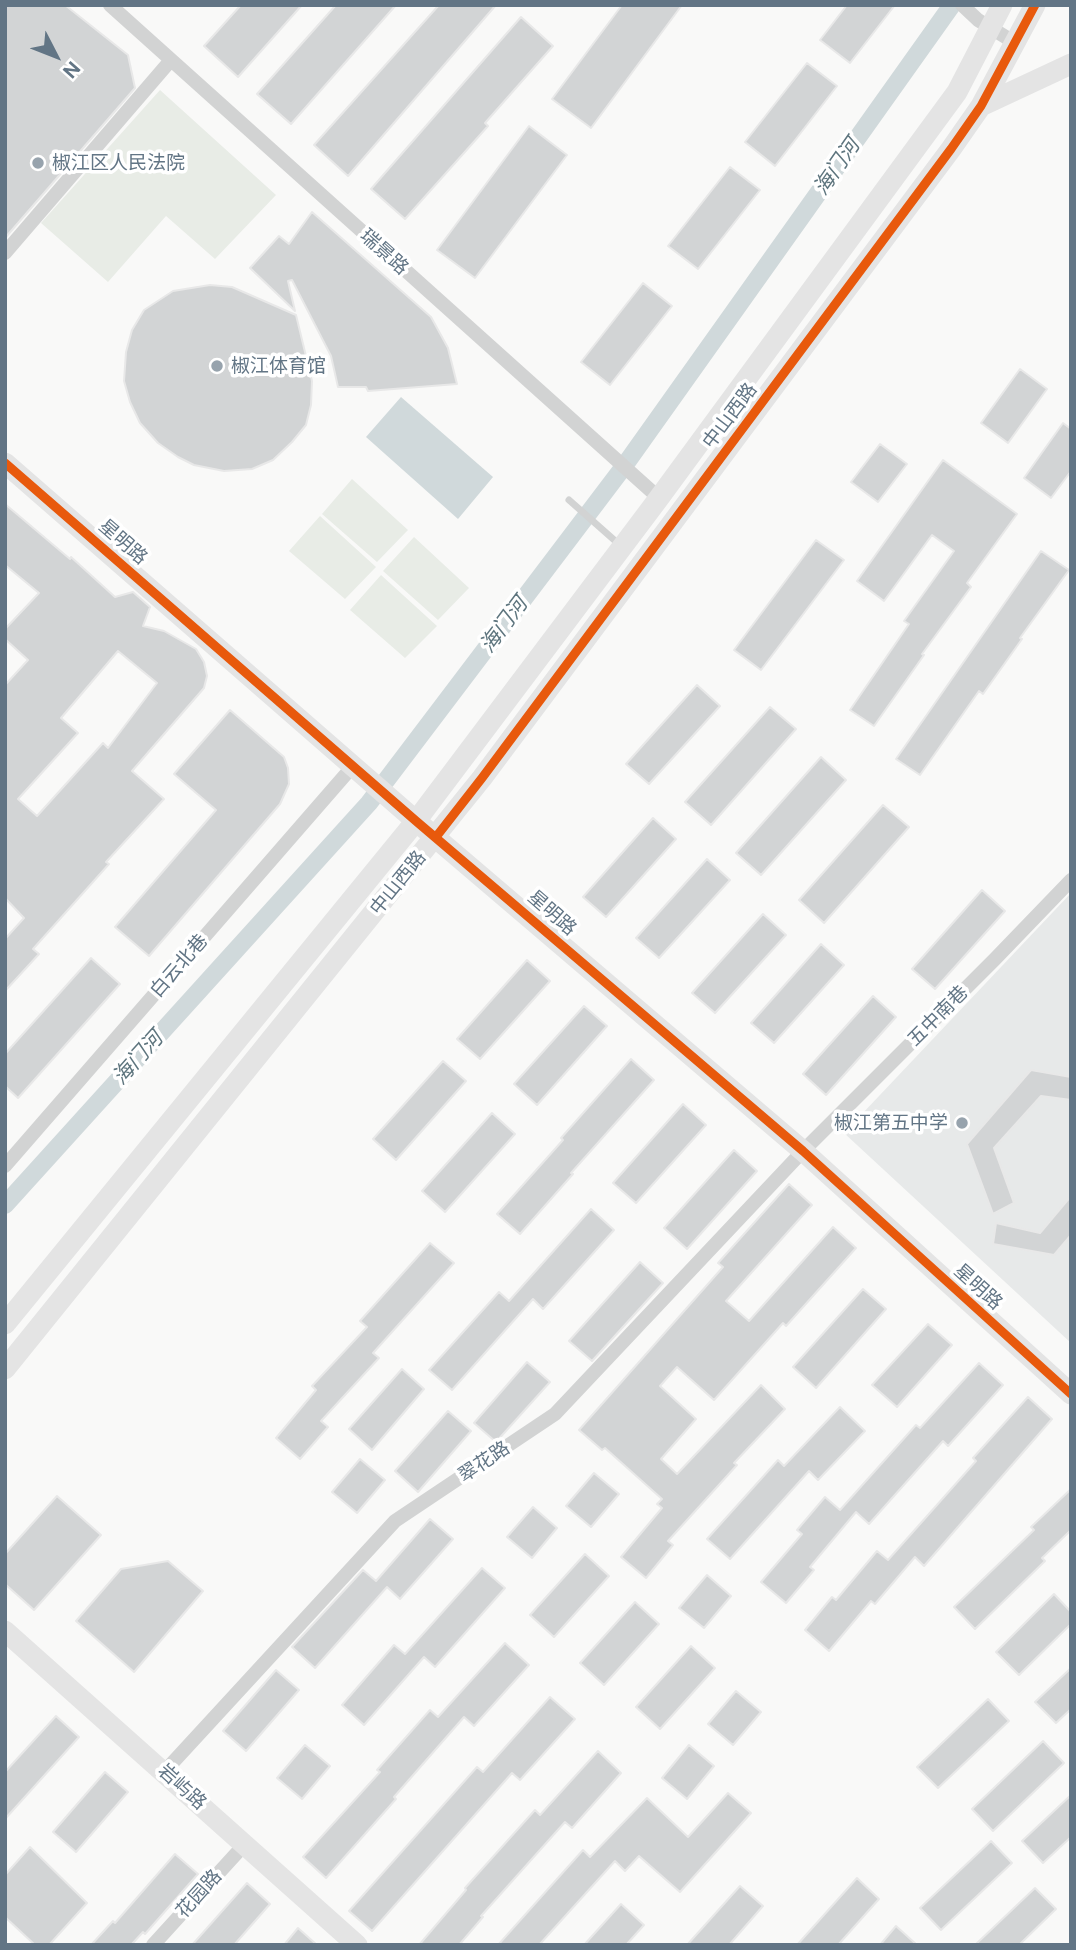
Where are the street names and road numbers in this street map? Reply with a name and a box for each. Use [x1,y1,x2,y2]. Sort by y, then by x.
street label: 瑞景路 [355,224,413,280]
street label: 中山西路 [698,379,762,453]
street label: 星明路 [94,515,152,569]
street label: 中山西路 [365,846,431,920]
street label: 星明路 [523,886,581,940]
street label: 白云北巷 [145,930,213,1002]
street label: 五中南巷 [903,981,973,1051]
street label: 星明路 [949,1259,1007,1315]
street label: 翠花路 [454,1437,514,1487]
street label: 岩屿路 [153,1759,211,1815]
street label: 花园路 [171,1865,227,1923]

